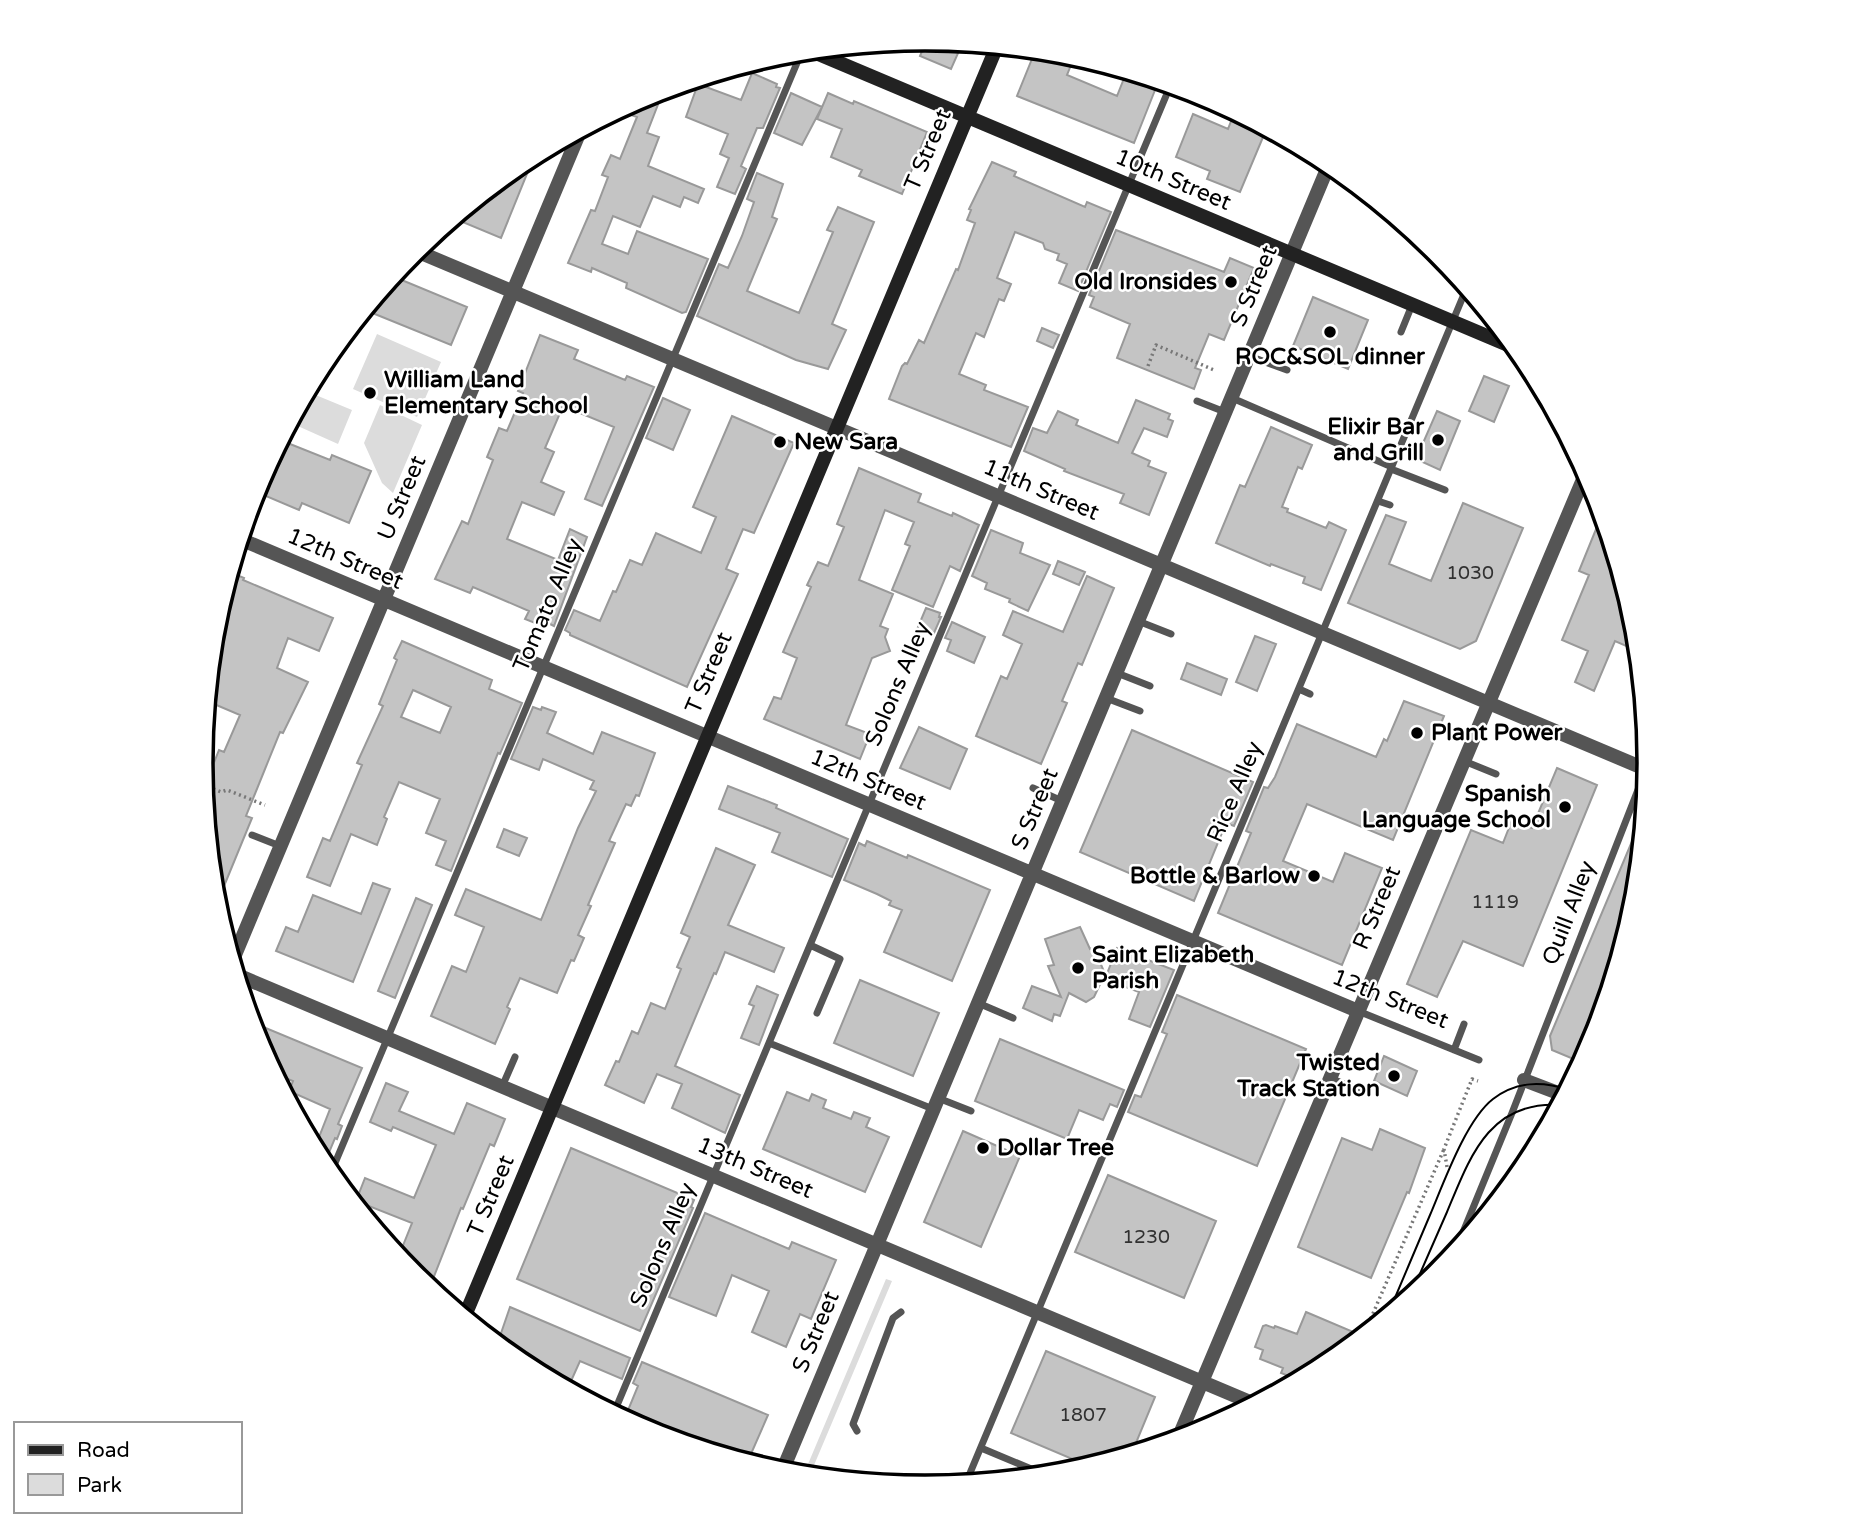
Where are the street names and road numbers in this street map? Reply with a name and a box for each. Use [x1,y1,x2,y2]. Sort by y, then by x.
street label: T Street [898,105,958,195]
street label: 10th Street [1111,143,1235,217]
street label: S Street [1224,241,1284,331]
street label: U Street [372,451,432,545]
street label: 11th Street [979,453,1103,527]
street label: 12th Street [283,522,407,596]
street label: Tomato Alley [507,534,589,676]
street label: Solons Alley [859,617,937,751]
street label: T Street [679,628,739,718]
street label: Rice Alley [1201,737,1269,847]
street label: 12th Street [806,743,930,817]
street label: S Street [1005,764,1065,854]
street label: Quill Alley [1536,857,1602,969]
street label: R Street [1347,862,1407,954]
street label: 12th Street [1328,963,1453,1035]
street label: 13th Street [693,1131,817,1205]
street label: T Street [461,1151,521,1241]
street label: Solons Alley [624,1178,702,1312]
street label: S Street [786,1287,846,1377]

